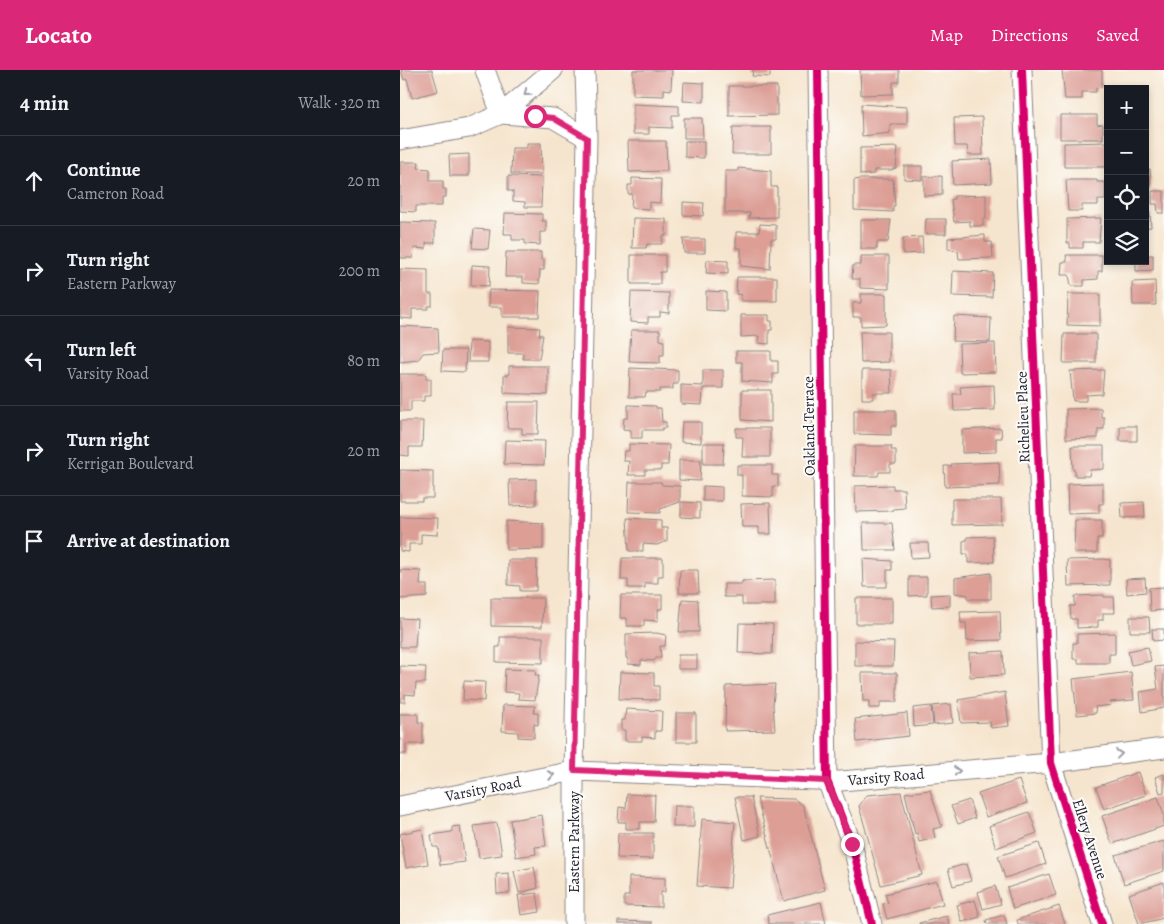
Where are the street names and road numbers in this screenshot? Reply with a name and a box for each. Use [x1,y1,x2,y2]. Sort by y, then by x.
street label: Richelieu Place [1011,371,1035,463]
street label: Oakland Terrace [798,376,820,476]
street label: Varsity Road [846,764,926,790]
street label: Varsity Road [442,772,524,806]
street label: Eastern Parkway [564,791,584,893]
street label: Ellery Avenue [1068,796,1112,882]

